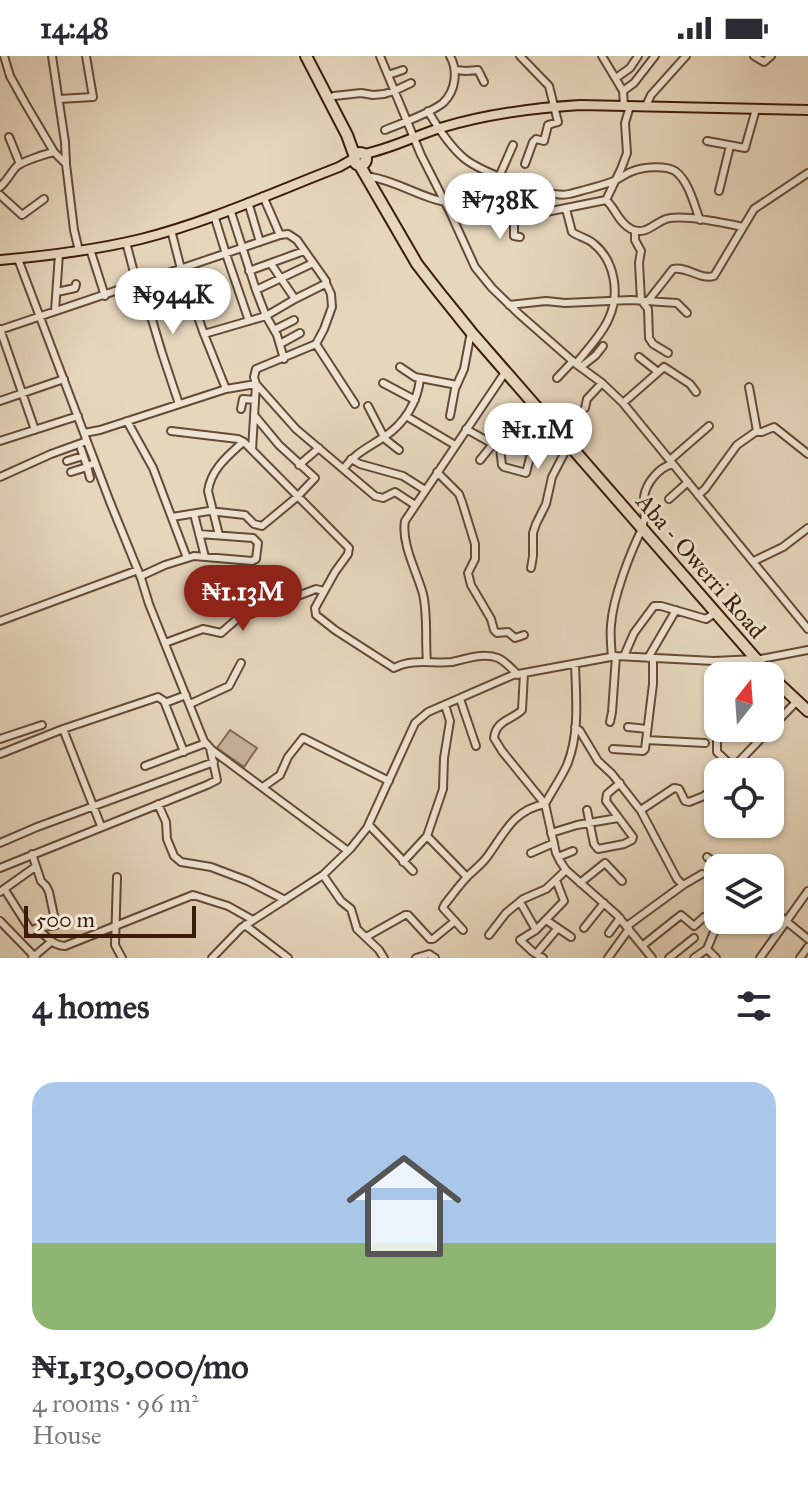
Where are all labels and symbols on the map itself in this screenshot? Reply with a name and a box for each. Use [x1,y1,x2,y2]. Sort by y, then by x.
pin: ₦738K [444,173,556,241]
pin: ₦944K [117,268,229,336]
pin: ₦1.1M [482,403,594,471]
street label: Aba - Owerri Road [629,486,772,645]
pin: ₦1.13M [178,565,308,633]
north arrow [704,662,784,742]
scale bar [24,902,196,938]

